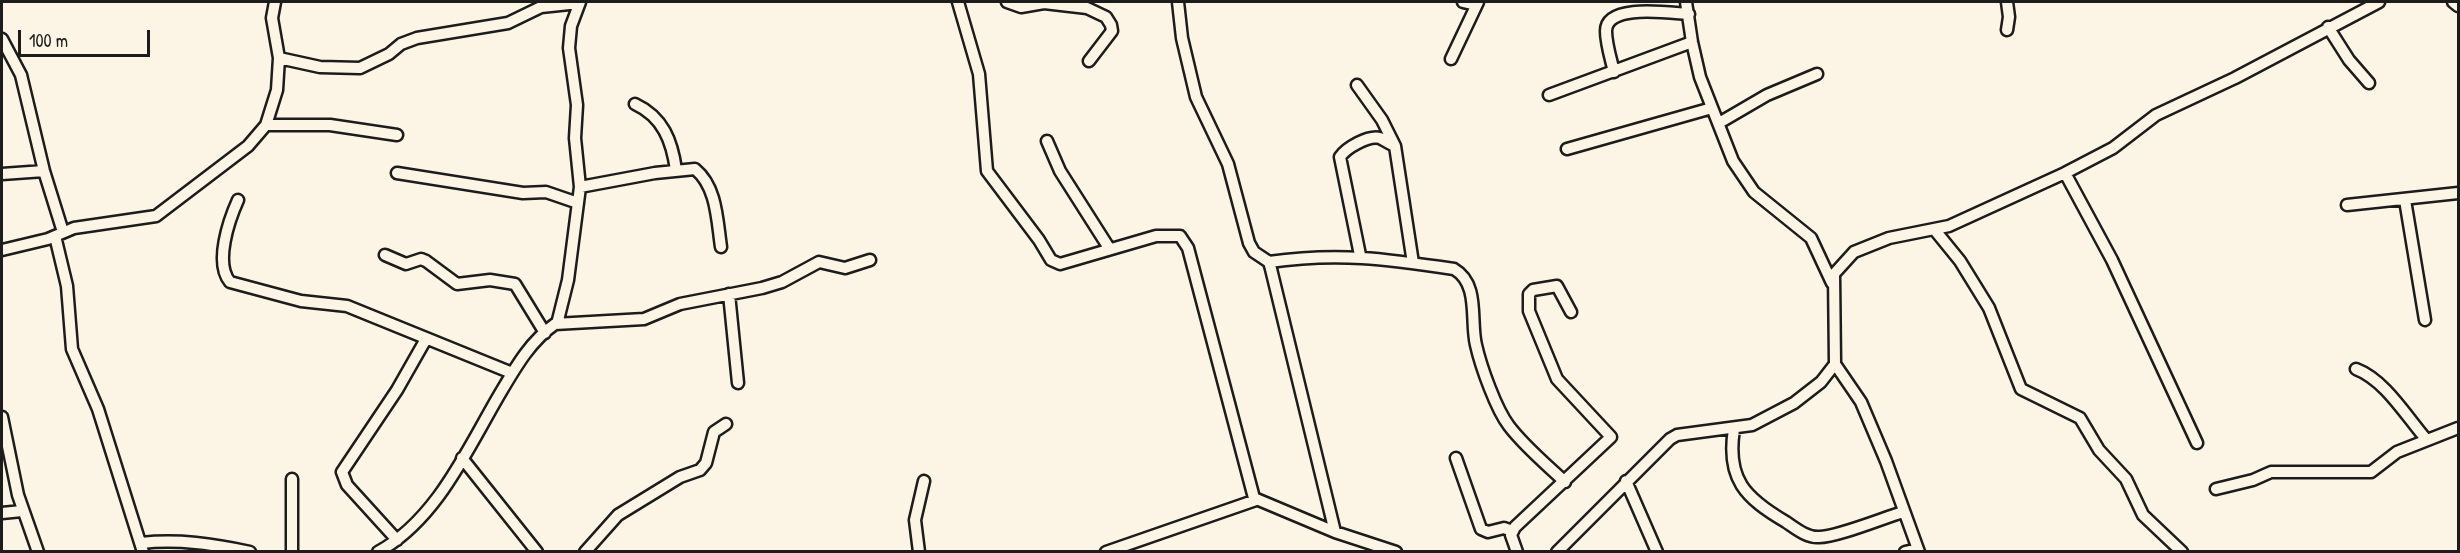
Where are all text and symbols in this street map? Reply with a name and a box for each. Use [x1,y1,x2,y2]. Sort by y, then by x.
scale bar [21,18,153,56]
text: 100 m [29,28,68,53]

